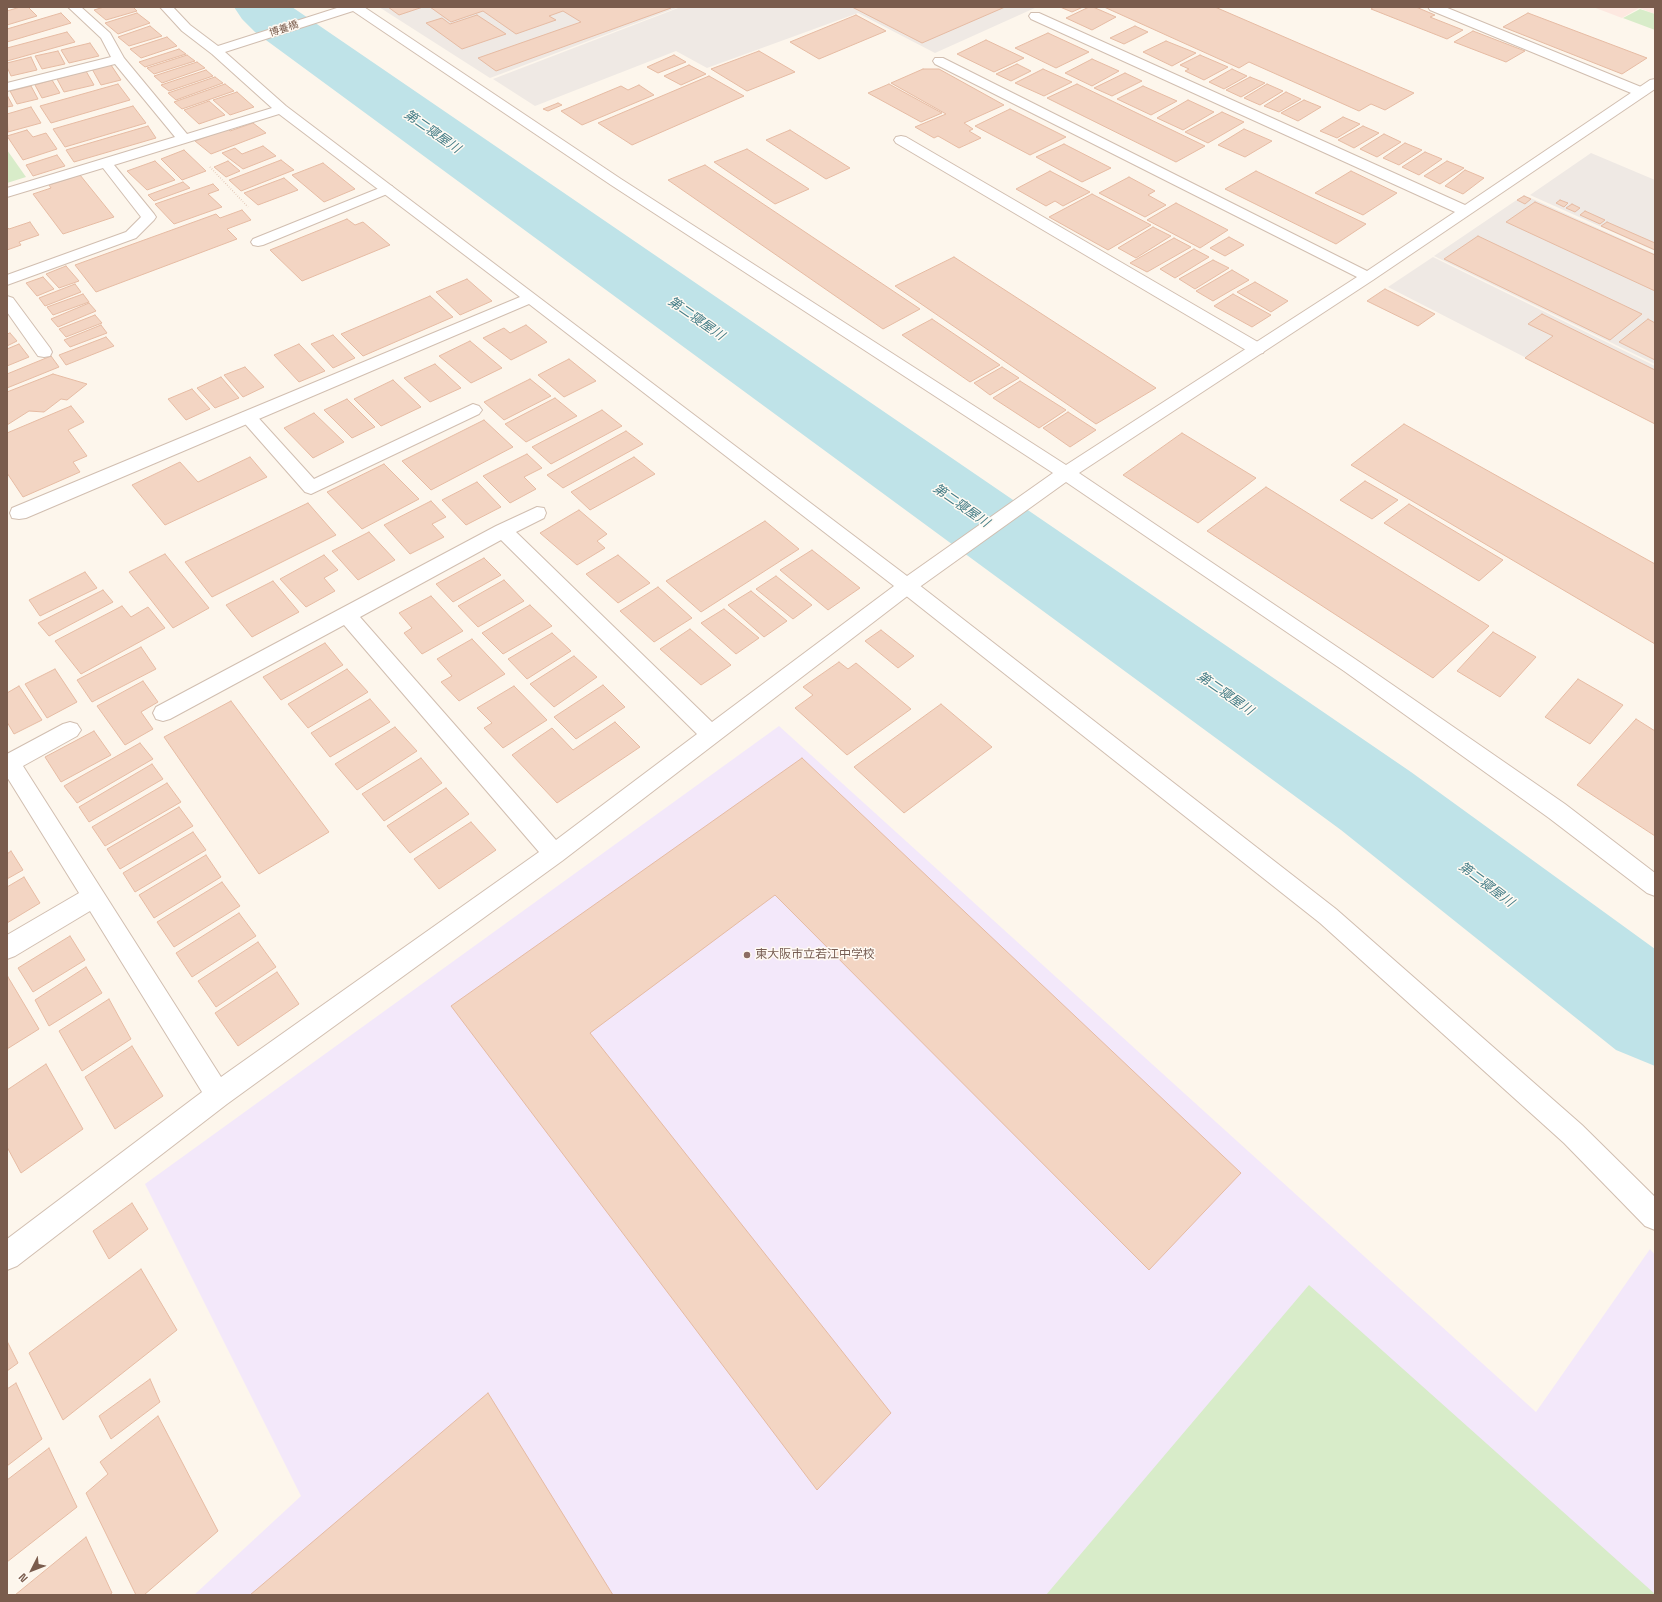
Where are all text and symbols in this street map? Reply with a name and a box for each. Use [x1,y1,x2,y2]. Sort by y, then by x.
street label: 博養橋 [268,19,300,39]
water label: 第二寝屋川 [401,107,463,157]
water label: 第二寝屋川 [665,294,727,344]
water label: 第二寝屋川 [930,481,992,531]
water label: 第二寝屋川 [1194,669,1256,719]
water label: 第二寝屋川 [1455,859,1517,911]
place label: 東大阪市立若江中学校 [755,948,875,962]
marker: 東大阪市立若江中学校 [742,950,752,960]
north arrow [12,1550,52,1590]
text: N [15,1571,31,1585]

